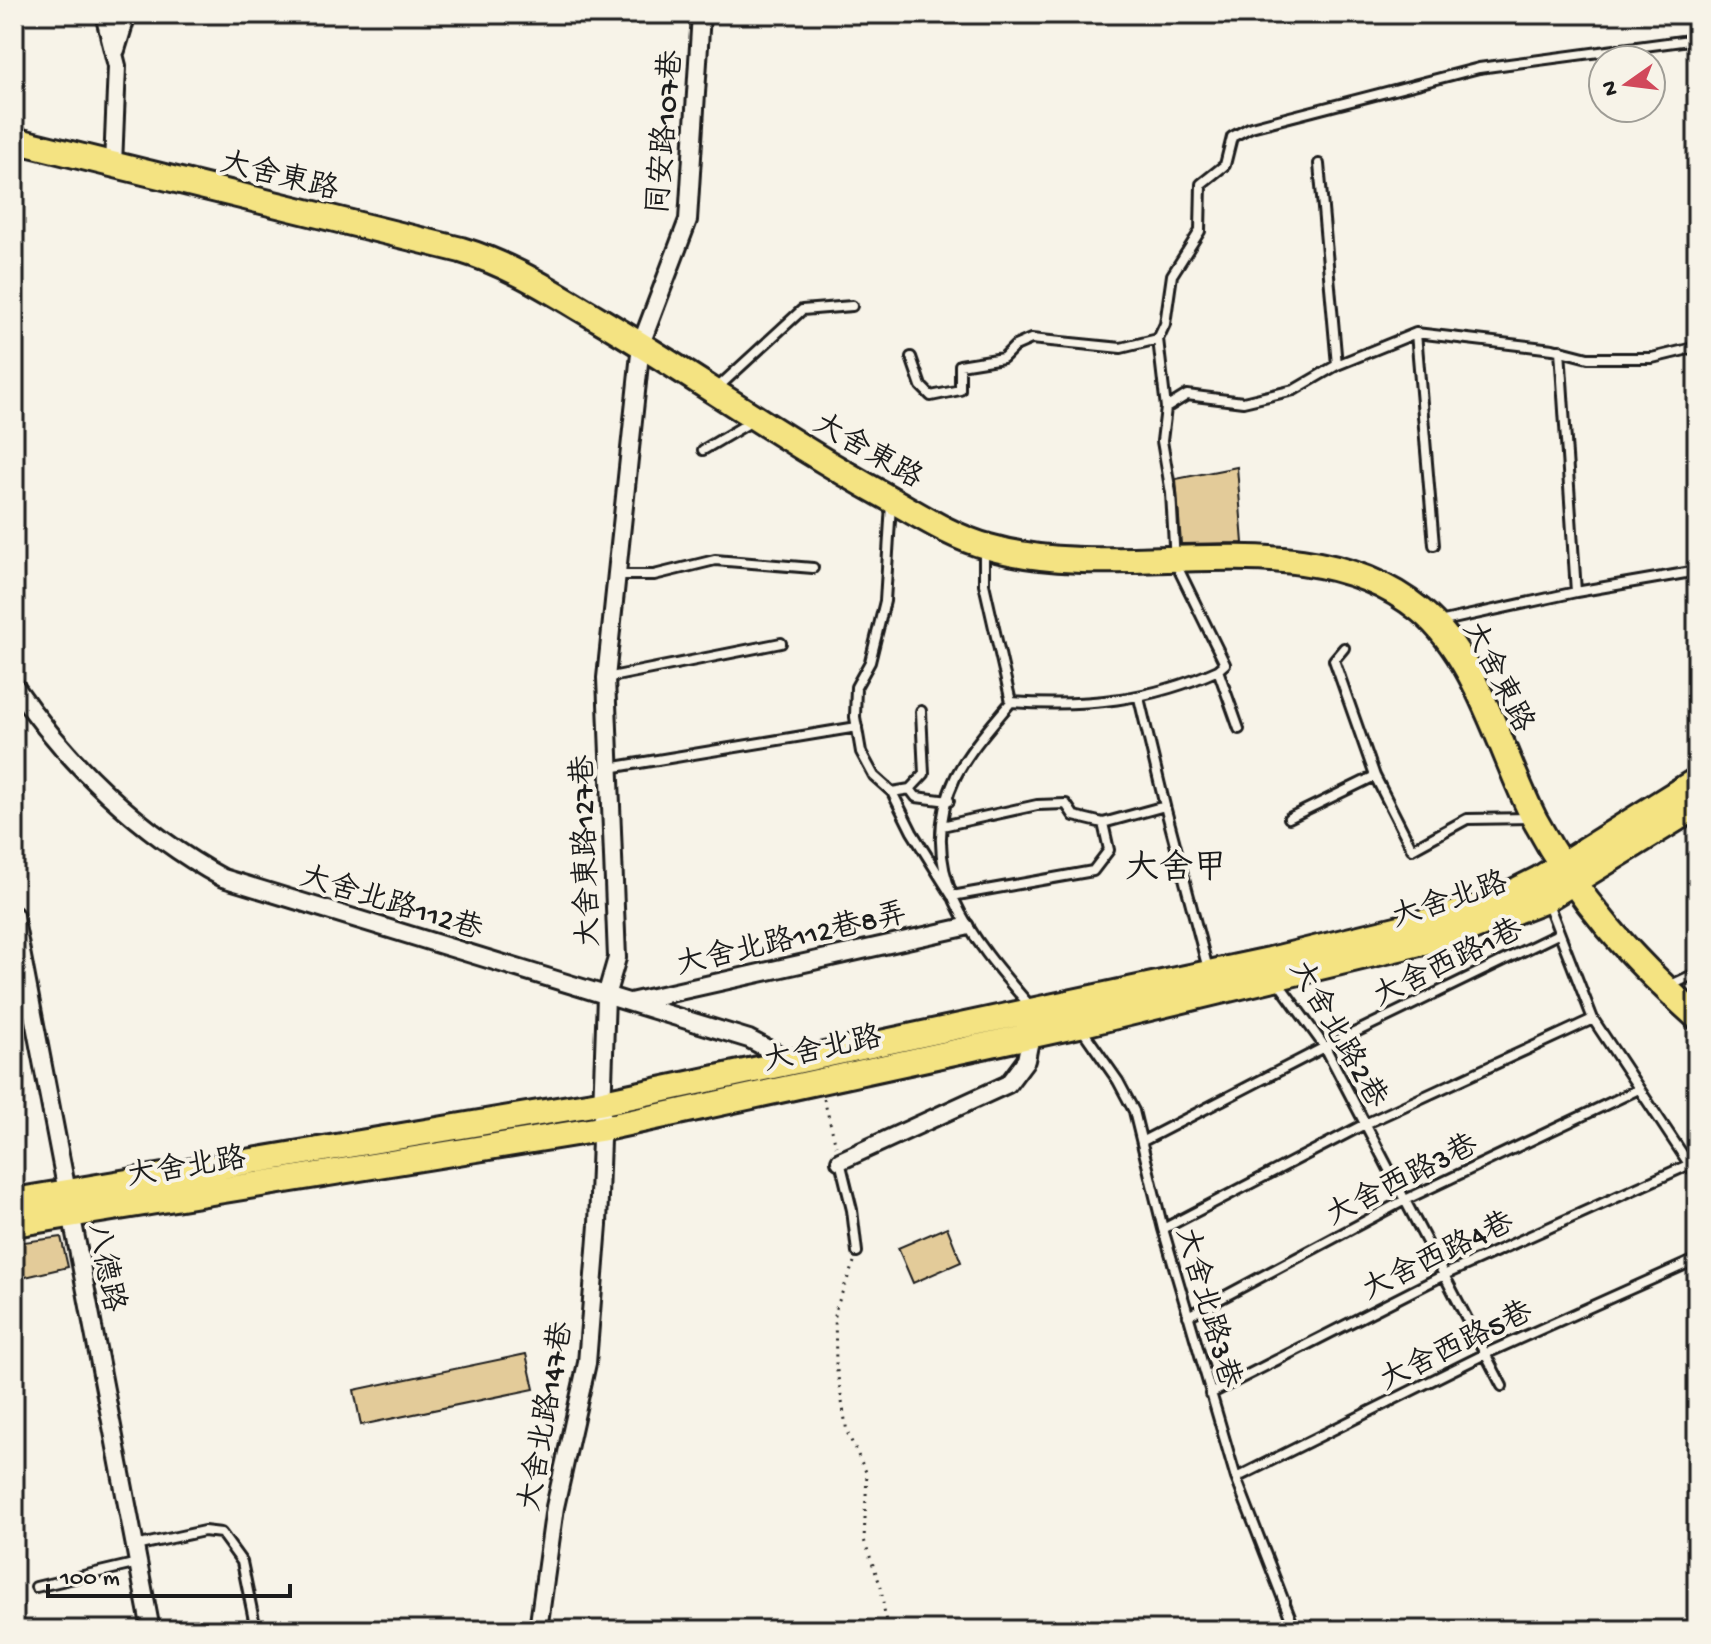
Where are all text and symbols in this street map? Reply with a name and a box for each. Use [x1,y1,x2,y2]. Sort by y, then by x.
north arrow [1587,44,1667,124]
street label: 同安路107巷 [641,49,692,216]
text: N [1597,78,1626,98]
street label: 大舍東路 [216,145,342,210]
street label: 大舍東路 [806,406,928,498]
street label: 大舍東路 [1453,616,1541,739]
street label: 大舍東路127巷 [566,754,609,948]
district label: 大舍甲 [1125,849,1227,891]
street label: 大舍北路112巷 [295,859,487,950]
street label: 大舍北路 [1387,865,1513,937]
street label: 大舍北路112巷8弄 [673,896,911,985]
street label: 大舍西路1巷 [1368,912,1530,1016]
street label: 大舍北路2巷 [1280,954,1394,1115]
street label: 大舍北路 [760,1020,885,1081]
street label: 大舍西路3巷 [1320,1127,1485,1235]
street label: 大舍北路 [124,1141,249,1196]
street label: 大舍西路4巷 [1357,1205,1520,1310]
street label: 八德路 [78,1220,131,1315]
street label: 大舍北路3巷 [1166,1223,1247,1393]
street label: 大舍西路5巷 [1374,1294,1539,1400]
street label: 大舍北路147巷 [513,1319,582,1514]
scale bar [48,1548,290,1598]
text: 100 m [59,1565,120,1594]

